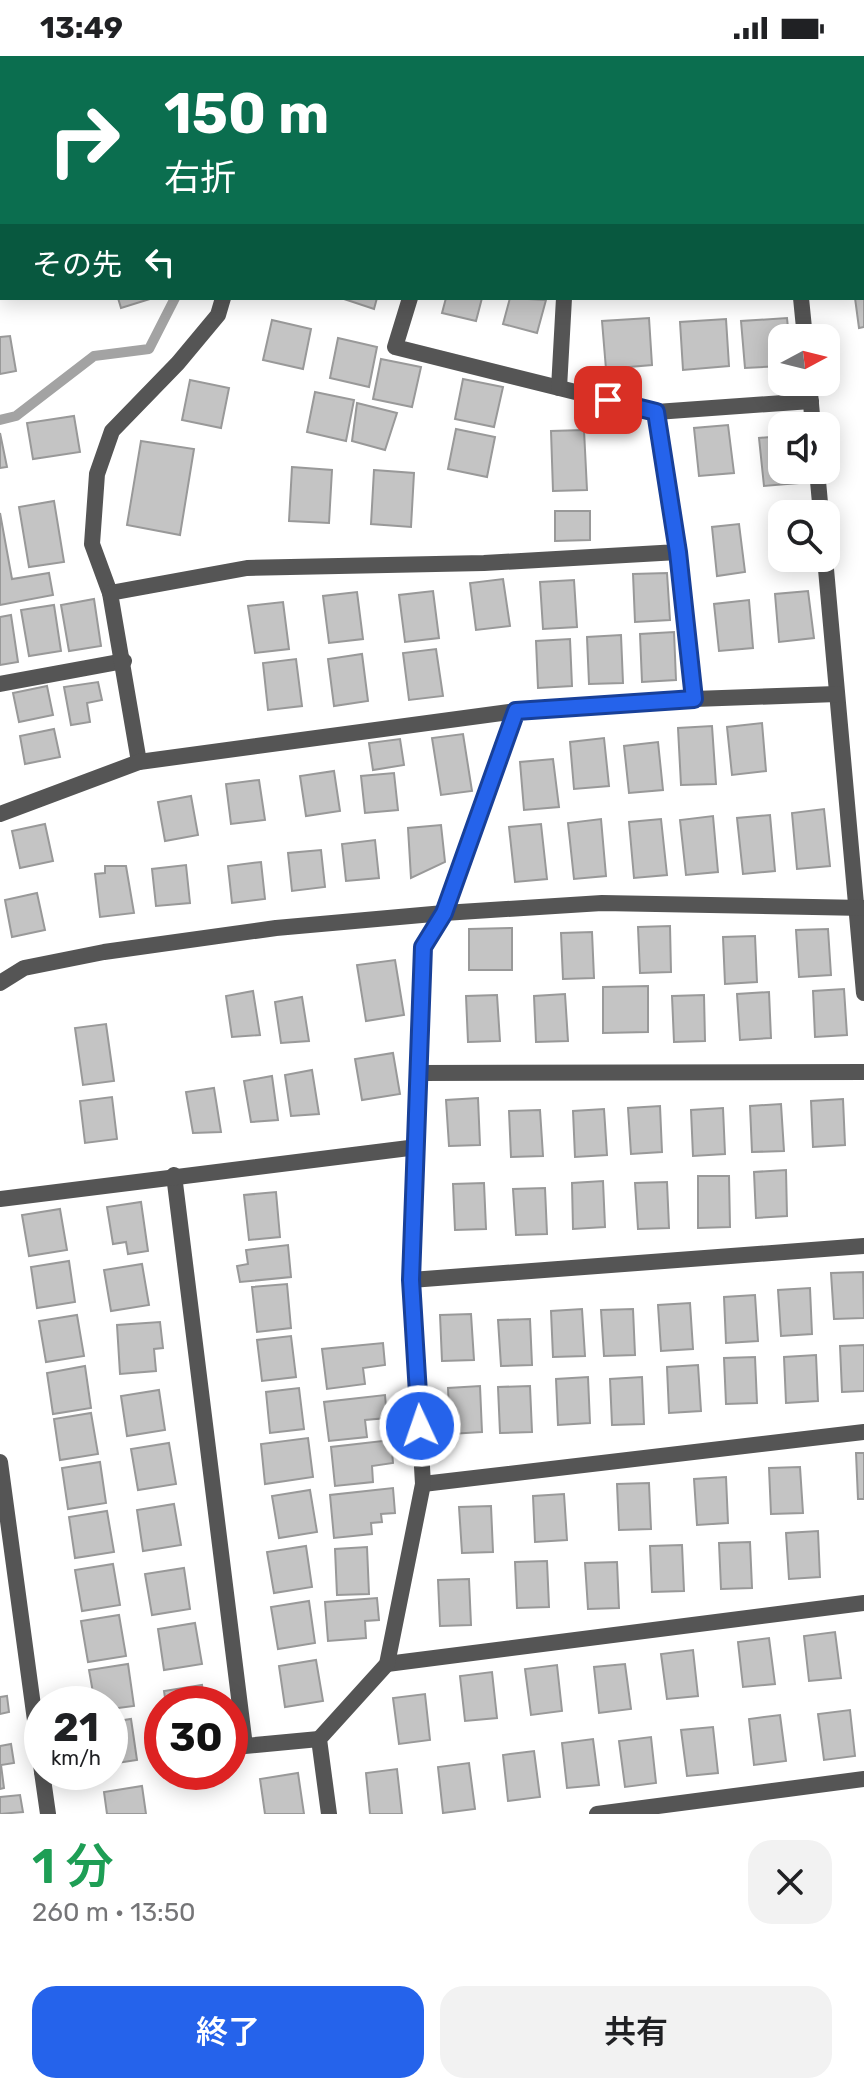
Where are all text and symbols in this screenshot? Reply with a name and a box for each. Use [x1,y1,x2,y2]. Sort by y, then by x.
text: 13:49 [40,10,123,46]
text: 150 m [164,81,329,147]
icon: right [32,88,136,192]
text: 右折 [164,156,236,199]
icon: left [138,240,182,284]
text: その先 [32,247,122,283]
north arrow [768,324,840,396]
map controls [768,324,840,572]
pin [574,366,642,434]
icon: arrive [586,378,630,422]
button: sound [768,412,840,484]
button: search [768,500,840,572]
position arrow [378,1384,462,1468]
speed limit sign: 30 [144,1686,248,1790]
text: 21 [53,1704,99,1751]
text: km/h [51,1746,101,1770]
text: 1 分 [32,1838,114,1895]
button: close [748,1840,832,1924]
text: 260 m · 13:50 [32,1897,196,1928]
button: 終了 [32,1986,424,2078]
button: 共有 [440,1986,832,2078]

